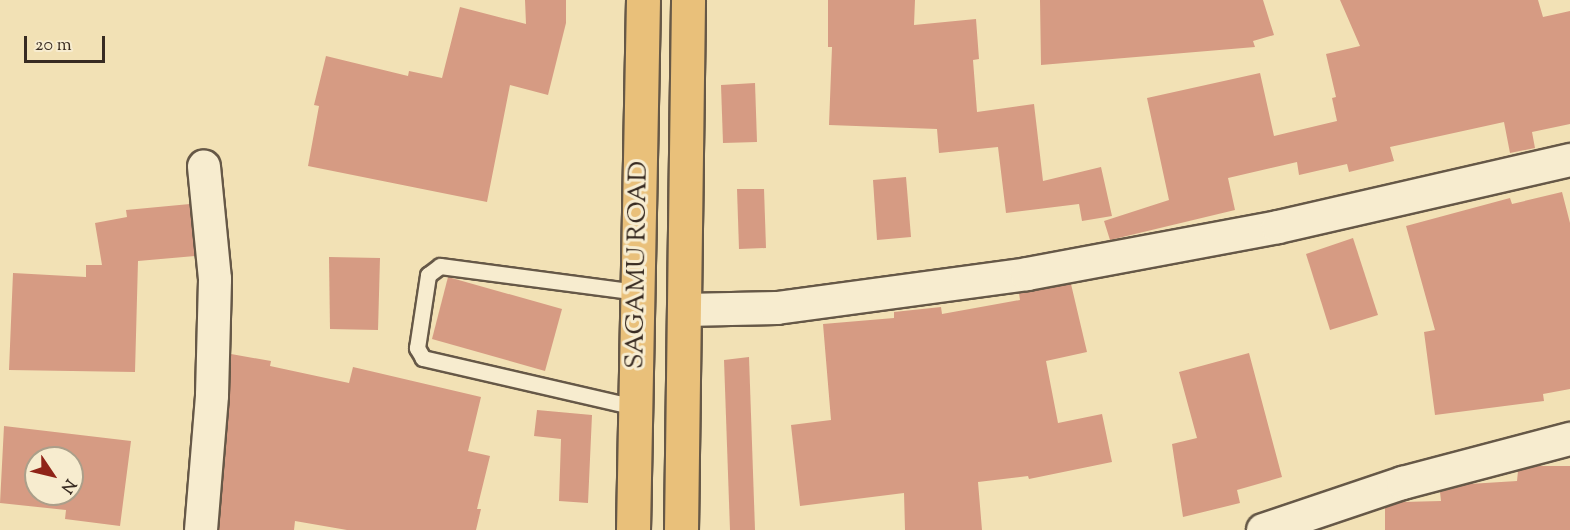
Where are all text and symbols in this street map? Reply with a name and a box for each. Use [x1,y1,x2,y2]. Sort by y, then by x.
scale bar [27,24,108,62]
text: 20 m [35,33,72,59]
street label: SAGAMU ROAD [621,161,655,369]
north arrow [24,446,84,506]
text: N [54,474,81,497]

